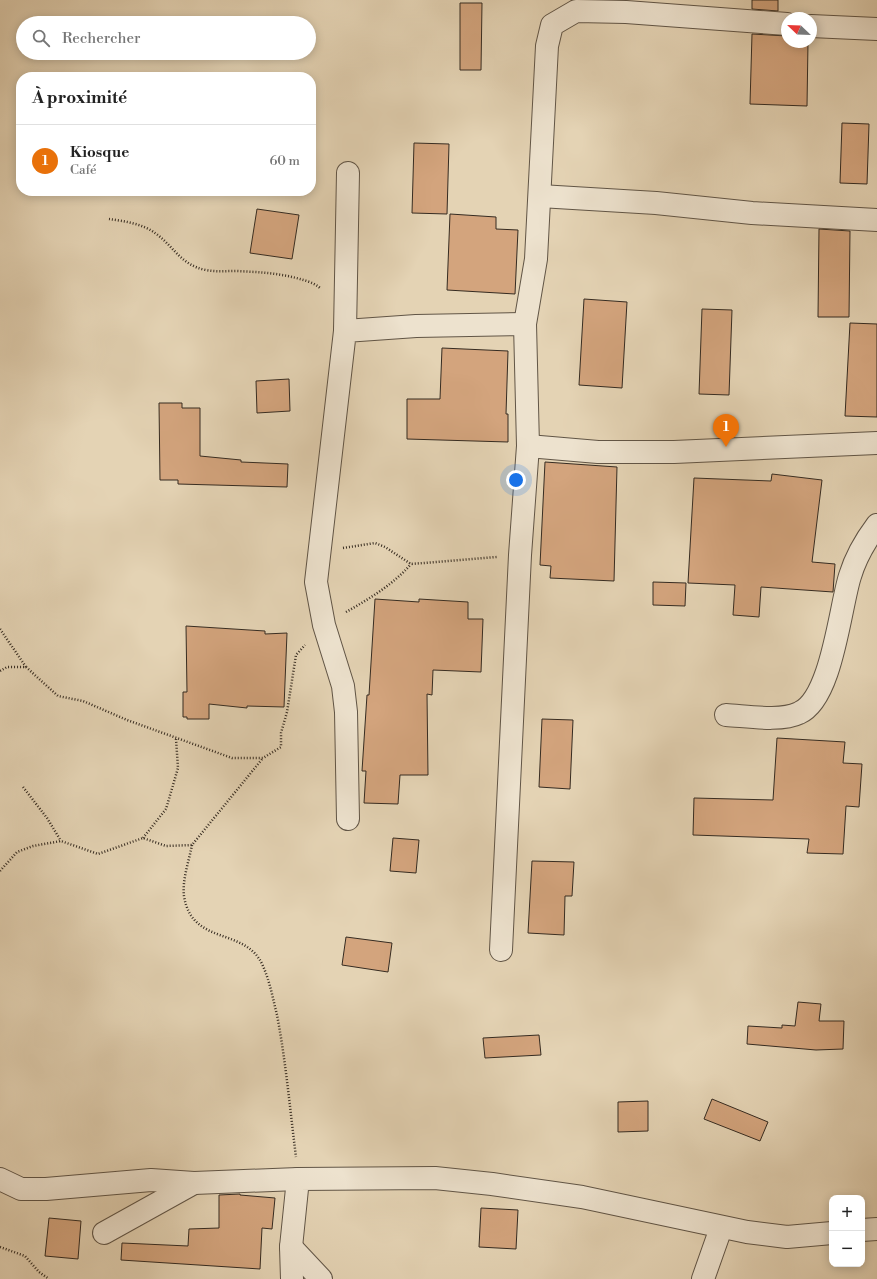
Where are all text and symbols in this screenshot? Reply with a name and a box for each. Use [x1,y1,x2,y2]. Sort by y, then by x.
north arrow [781,12,817,48]
search box [16,16,316,60]
icon: search [30,27,52,49]
text: Rechercher [62,29,141,48]
text: À proximité [32,87,127,109]
text: Kiosque [70,143,129,162]
text: 1 [42,153,48,169]
text: 60 m [269,153,300,169]
text: Café [70,162,97,178]
pin: 1 [713,414,739,447]
your location [506,470,526,490]
map controls [829,1195,865,1267]
button: + [829,1195,865,1231]
button: − [829,1231,865,1267]

